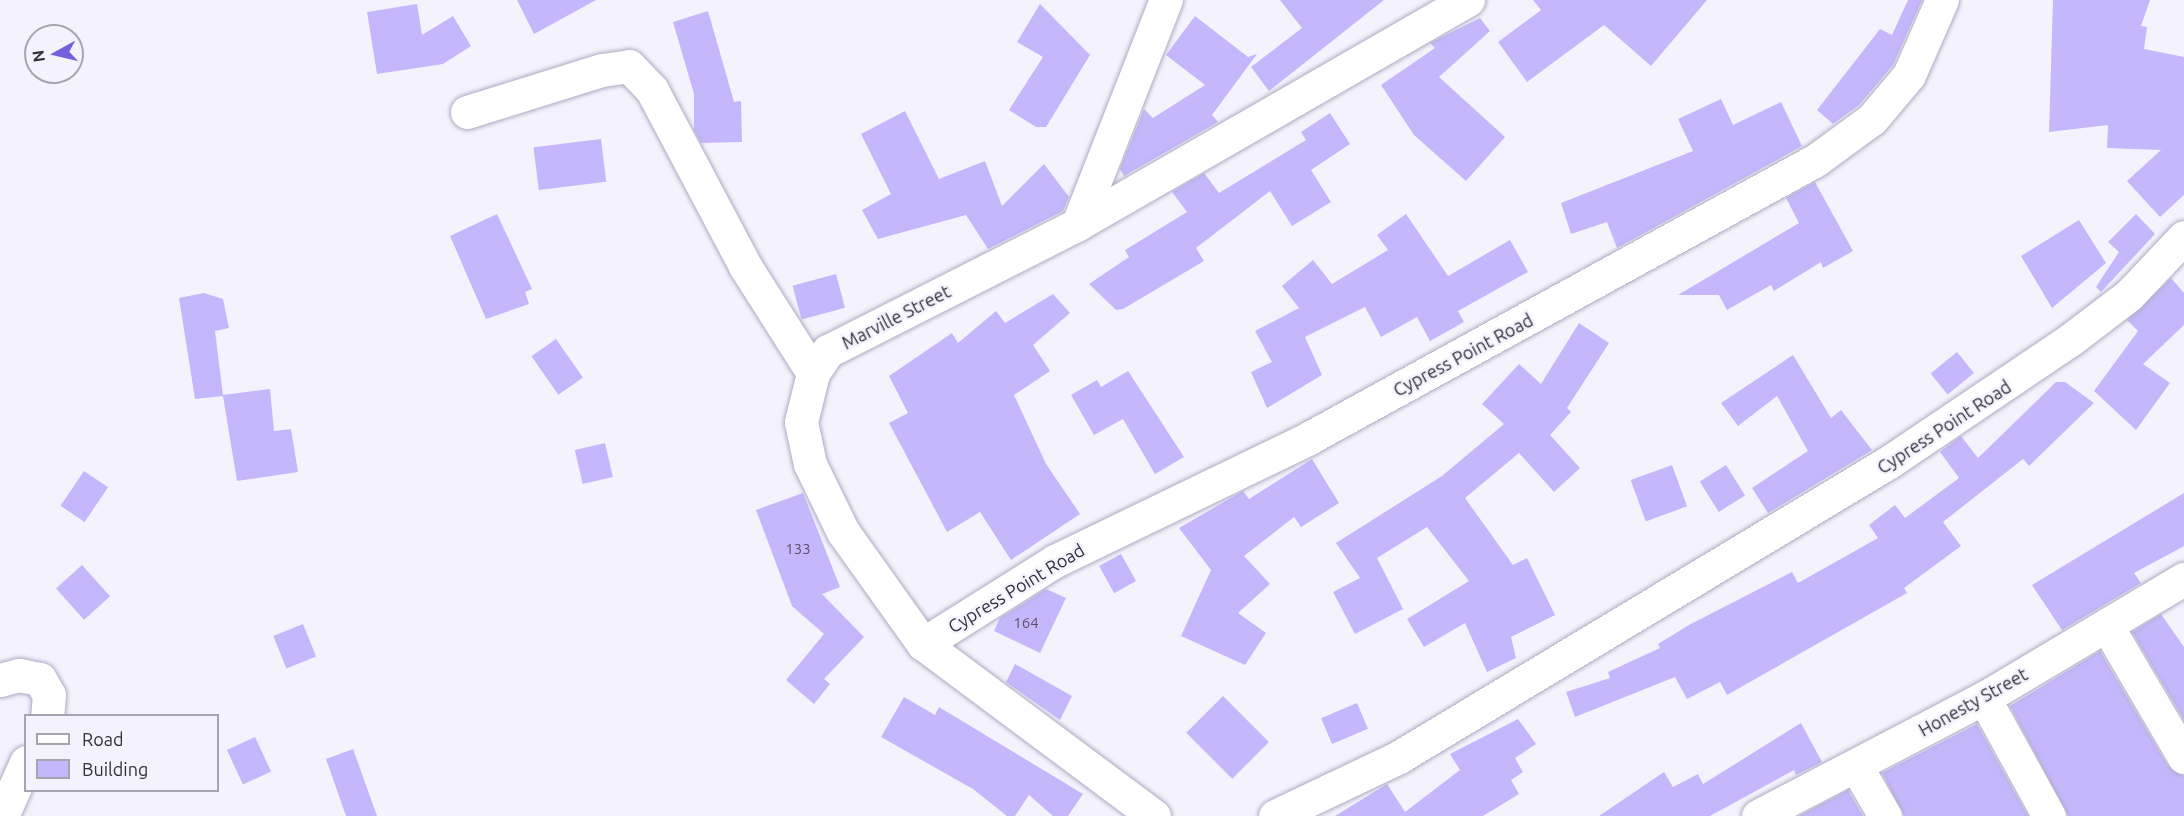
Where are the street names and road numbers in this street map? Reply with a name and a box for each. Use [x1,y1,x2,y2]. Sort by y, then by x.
street label: Marville Street [838,280,954,354]
street label: Cypress Point Road [1389,309,1537,401]
street label: Cypress Point Road [1873,376,2015,478]
street label: Cypress Point Road [944,539,1088,637]
street label: Honesty Street [1915,663,2031,741]

